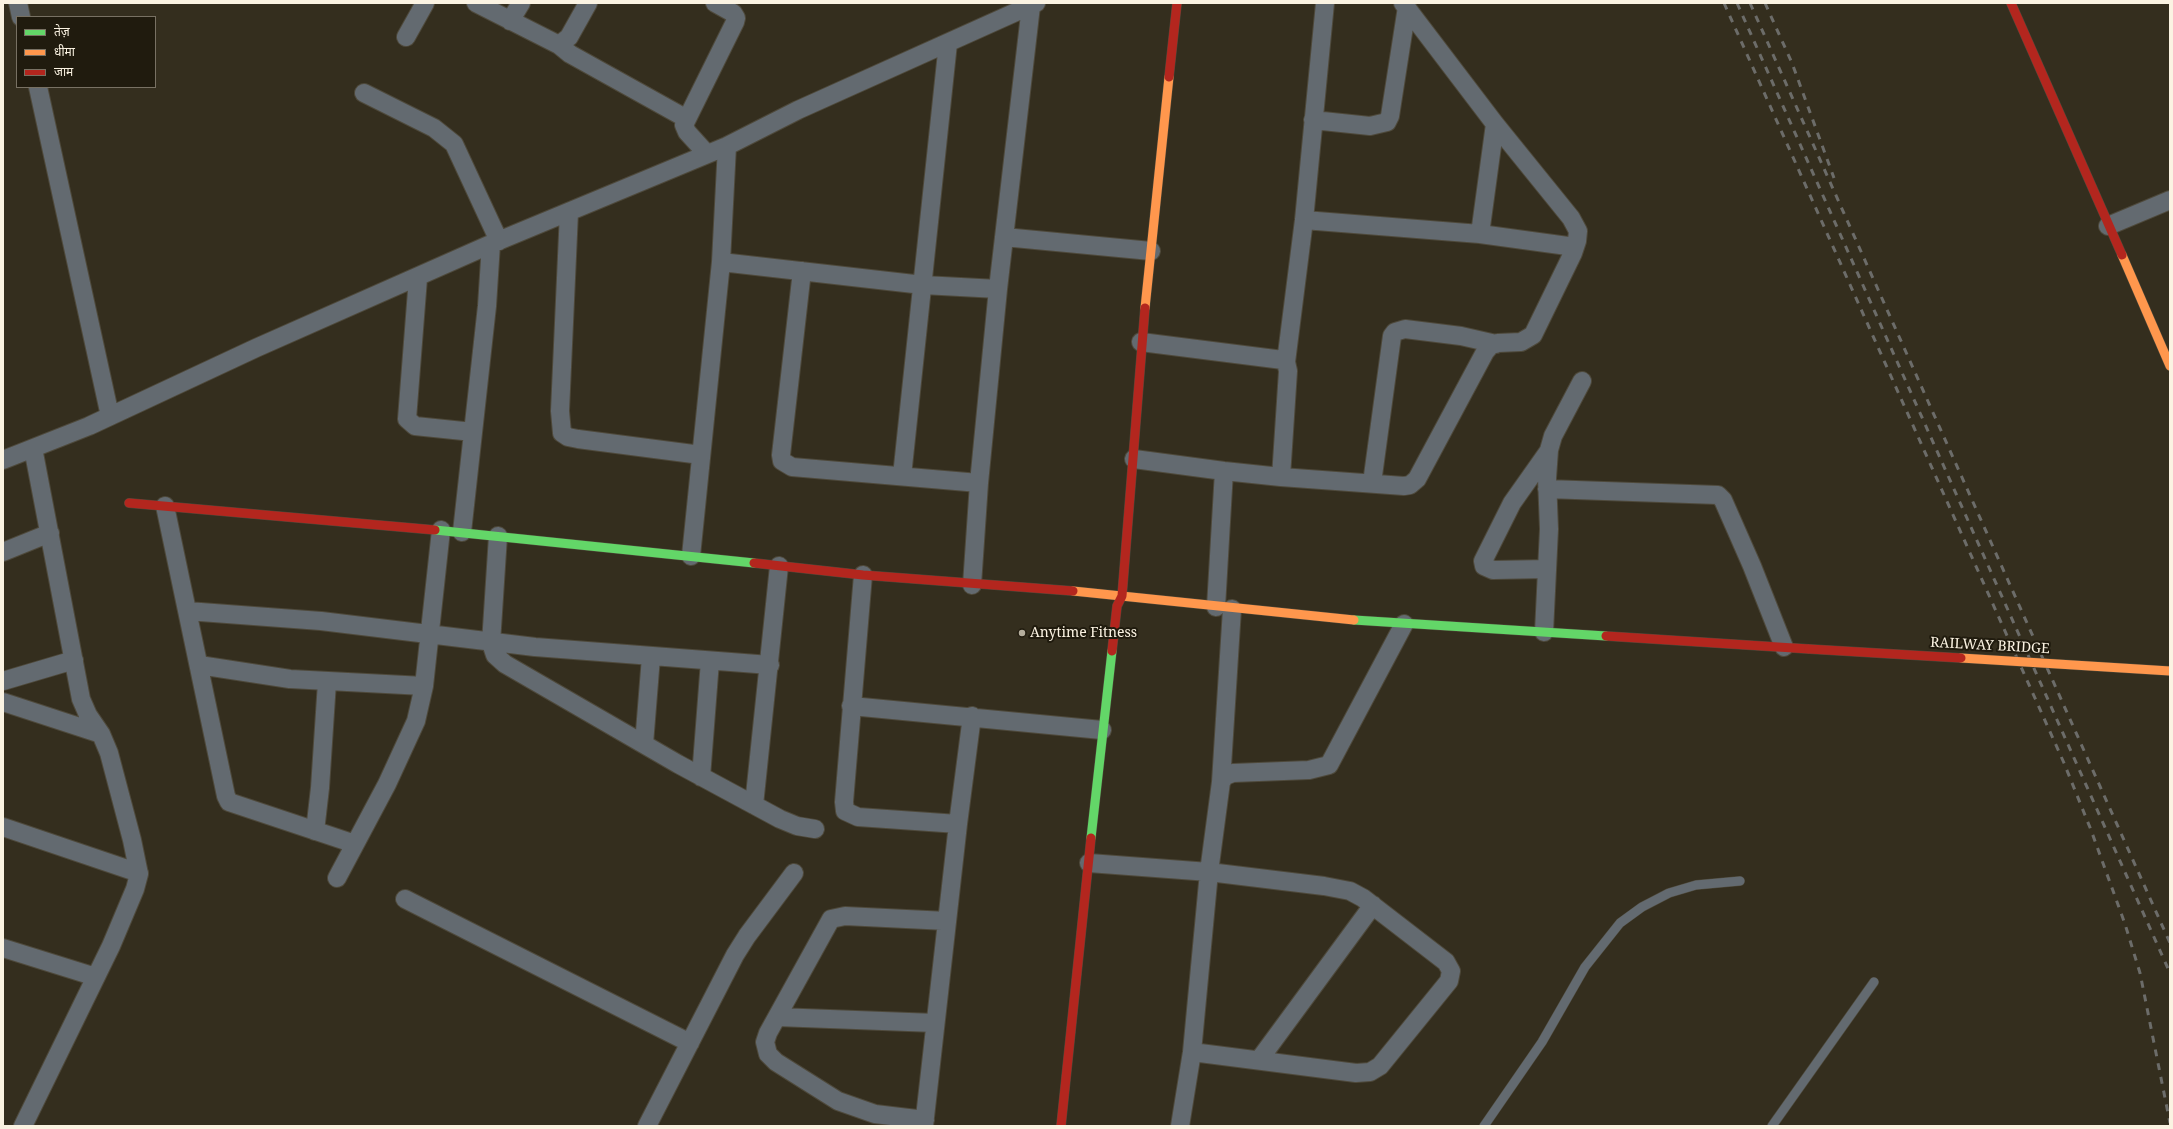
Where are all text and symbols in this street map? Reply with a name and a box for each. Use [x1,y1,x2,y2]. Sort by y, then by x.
legend [16,16,156,88]
text: तेज़ [54,23,70,40]
text: धीमा [54,43,75,60]
text: जाम [54,63,73,80]
place label: Anytime Fitness [1030,625,1137,641]
marker: Anytime Fitness [1017,628,1027,638]
street label: RAILWAY BRIDGE [1930,634,2050,658]

